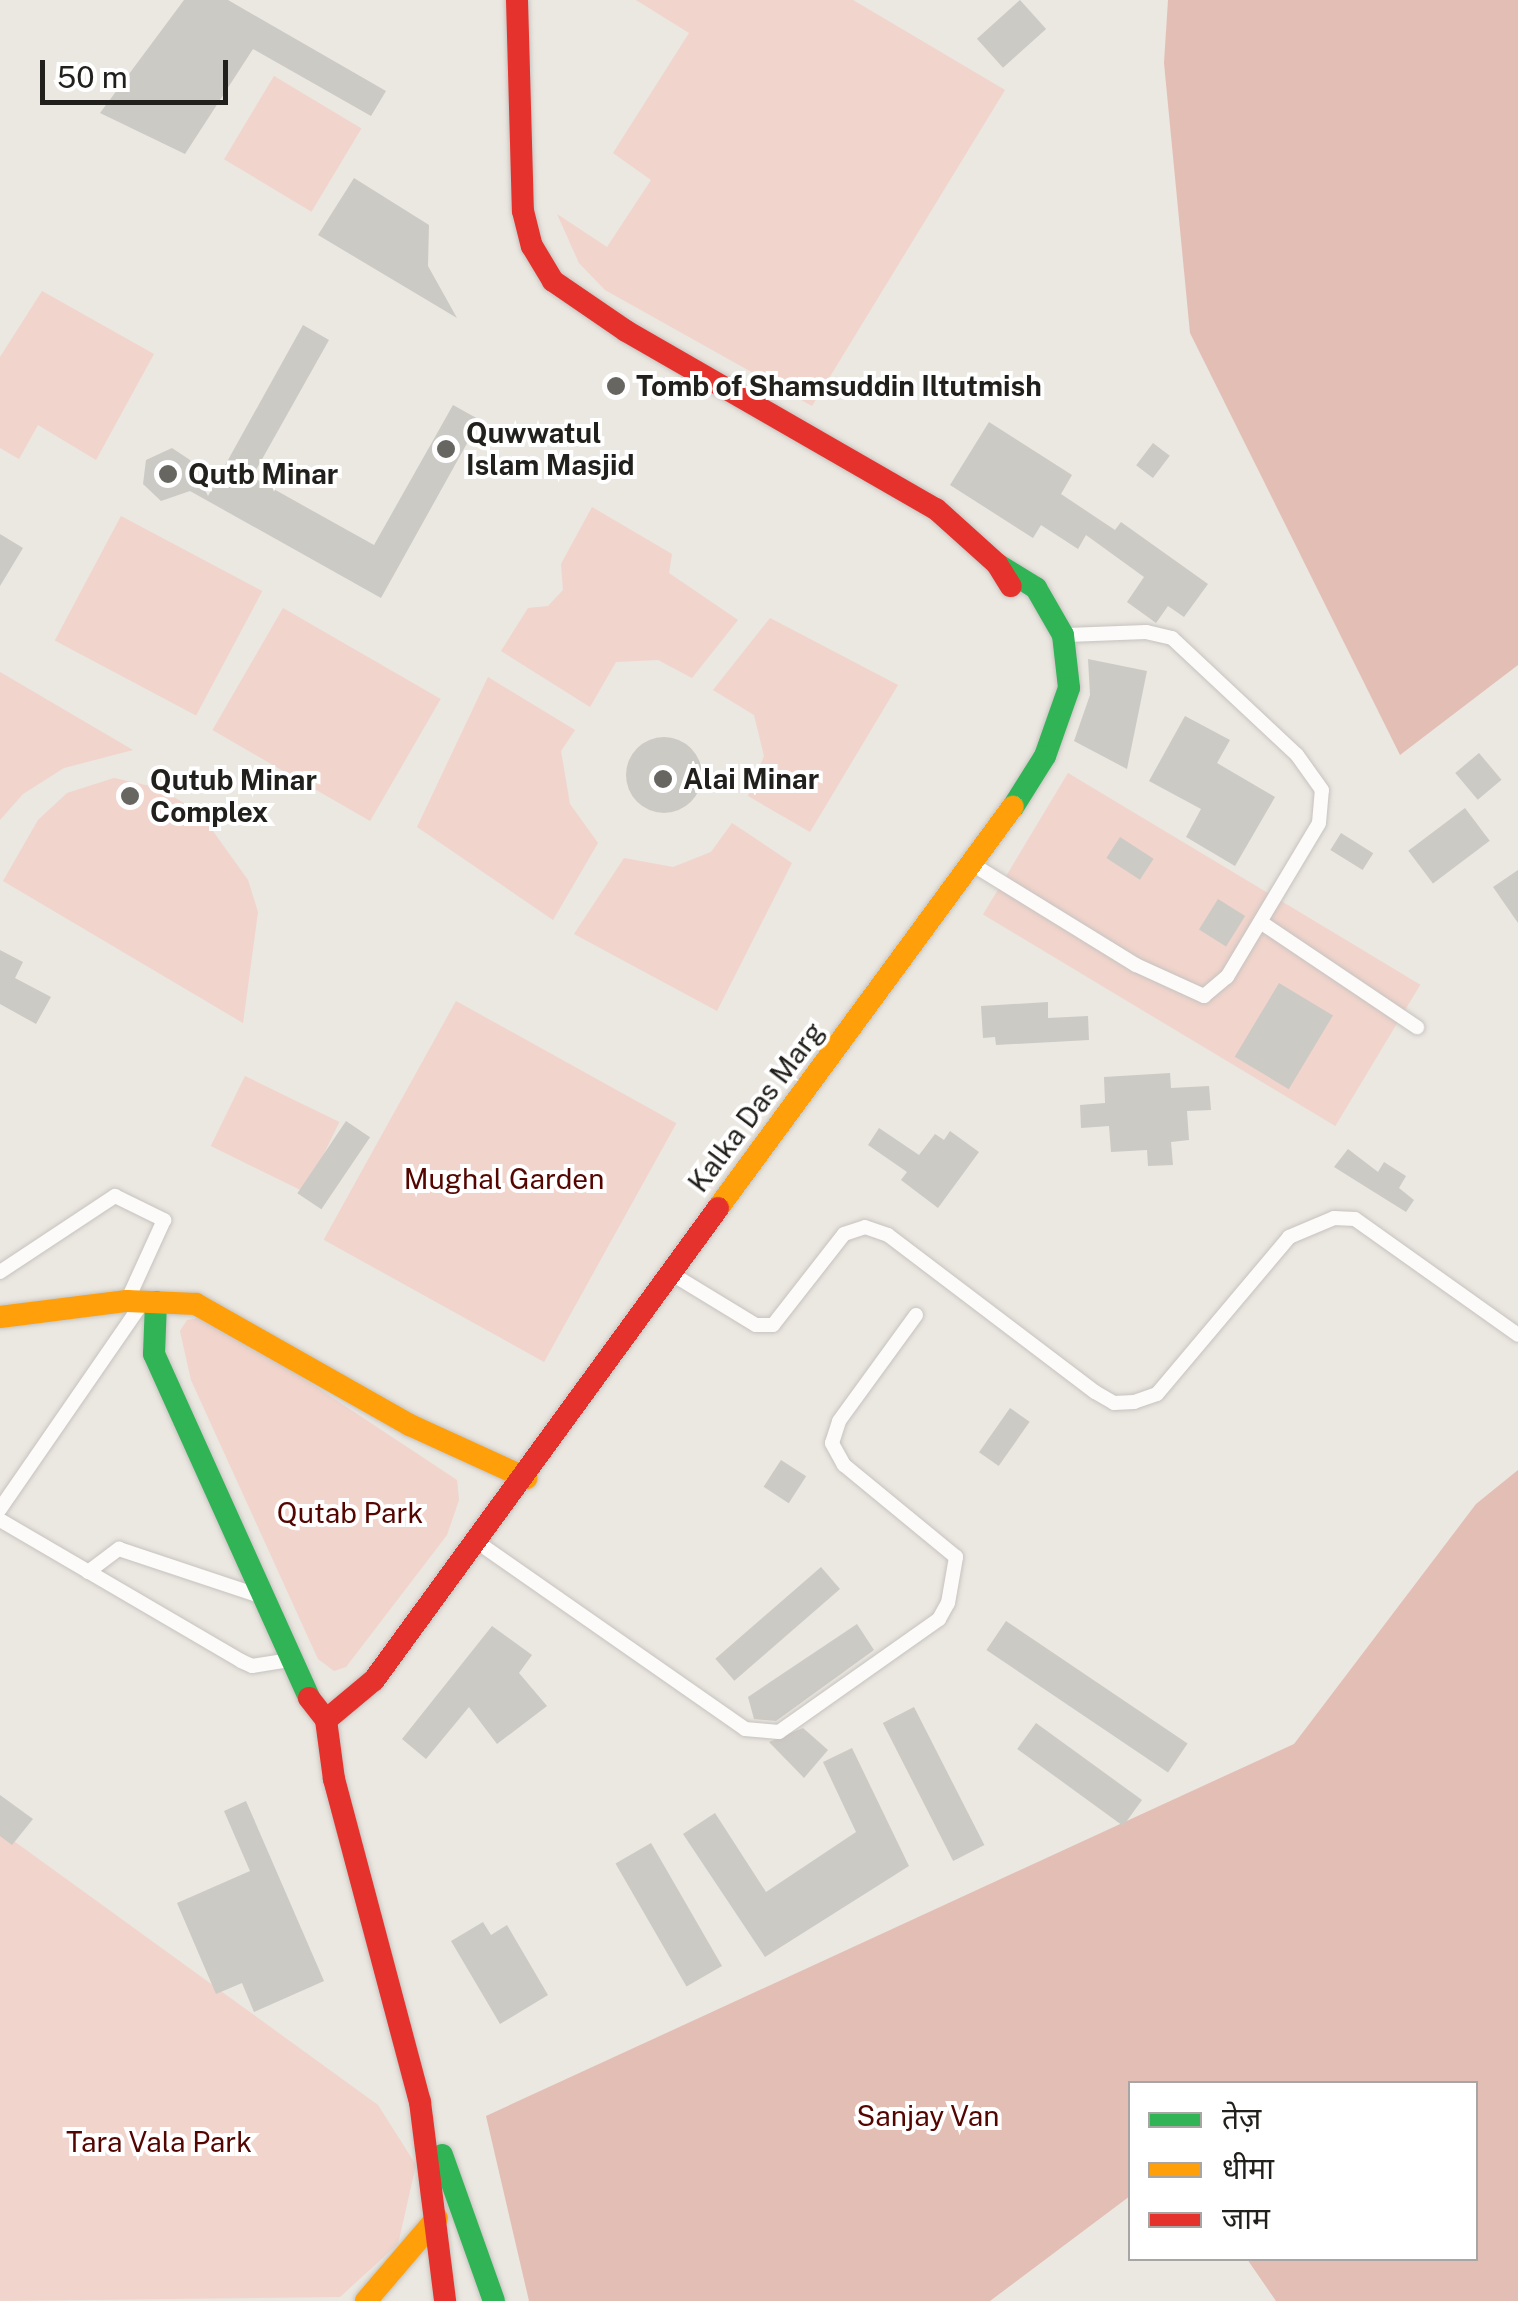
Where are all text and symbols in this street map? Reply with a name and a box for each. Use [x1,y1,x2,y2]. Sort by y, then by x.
scale bar [45,40,232,102]
text: 50 m [57,59,128,95]
place label: Tomb of Shamsuddin Iltutmish [636,369,1042,403]
marker: Tomb of Shamsuddin Iltutmish [605,375,627,397]
place label: Quwwatul Islam Masjid [466,416,634,482]
marker: Quwwatul Islam Masjid [435,438,457,460]
place label: Qutb Minar [188,457,338,491]
marker: Qutb Minar [157,463,179,485]
place label: Alai Minar [683,762,819,796]
place label: Qutub Minar Complex [150,763,317,829]
marker: Alai Minar [652,768,674,790]
marker: Qutub Minar Complex [119,785,141,807]
street label: Kalka Das Marg [681,1015,831,1199]
park label: Mughal Garden [404,1162,604,1196]
park label: Qutab Park [277,1496,423,1530]
legend [1128,2081,1478,2261]
park label: Sanjay Van [856,2099,1000,2133]
text: तेज़ [1222,2100,1261,2136]
park label: Tara Vala Park [66,2125,252,2159]
text: धीमा [1222,2150,1274,2186]
text: जाम [1222,2200,1270,2236]

